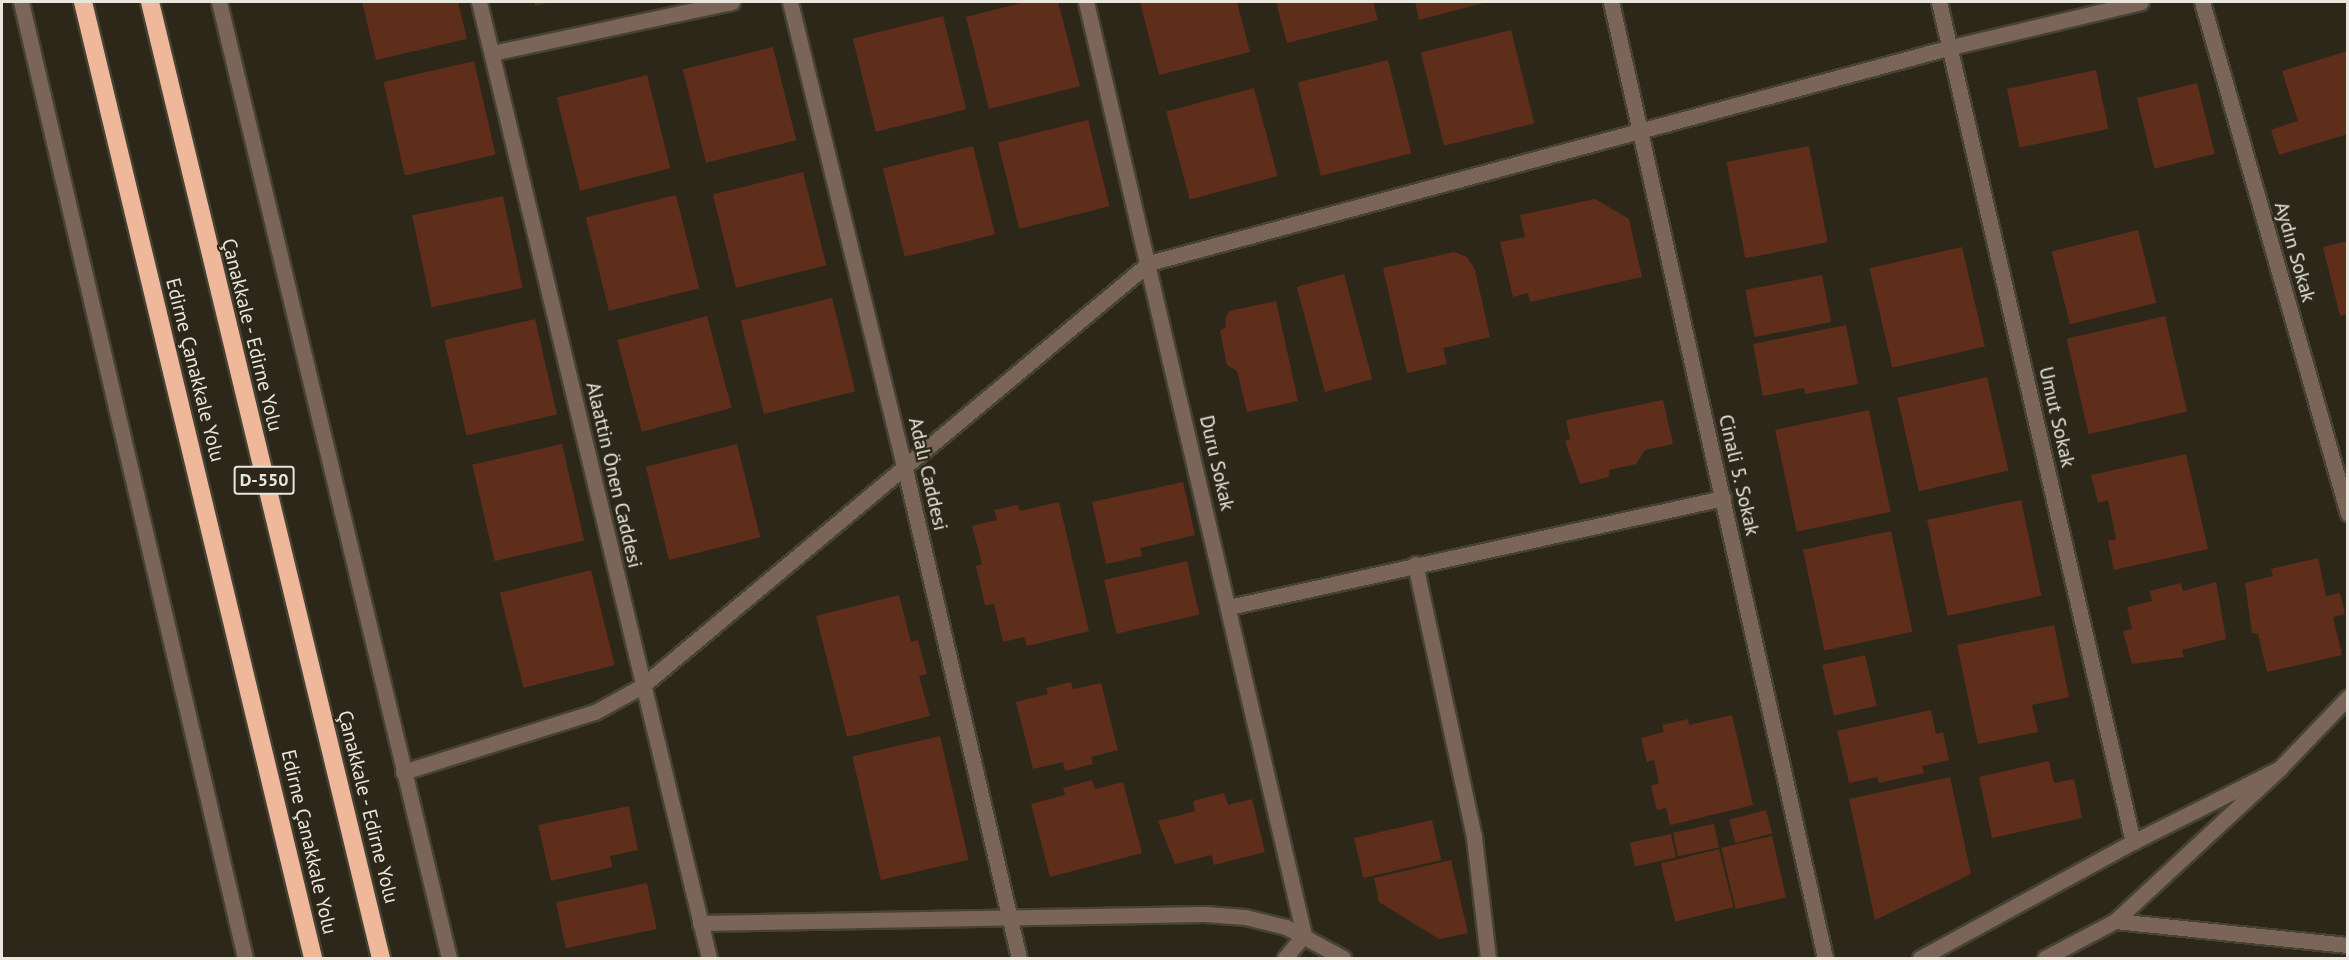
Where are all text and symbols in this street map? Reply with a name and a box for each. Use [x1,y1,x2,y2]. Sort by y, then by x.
street label: Aydın Sokak [2269,199,2321,305]
street label: Çanakkale - Edirne Yolu [216,234,288,436]
street label: Edirne Çanakkale Yolu [160,275,230,465]
street label: Umut Sokak [2034,364,2080,470]
street label: Alaattin Önen Caddesi [581,380,647,570]
street label: Cinali 5. Sokak [1713,411,1765,539]
street label: Duru Sokak [1194,413,1240,513]
street label: Adalı Caddesi [903,415,953,533]
road number: D-550 [232,465,296,495]
street label: Çanakkale - Edirne Yolu [332,706,404,908]
street label: Edirne Çanakkale Yolu [276,747,342,937]

